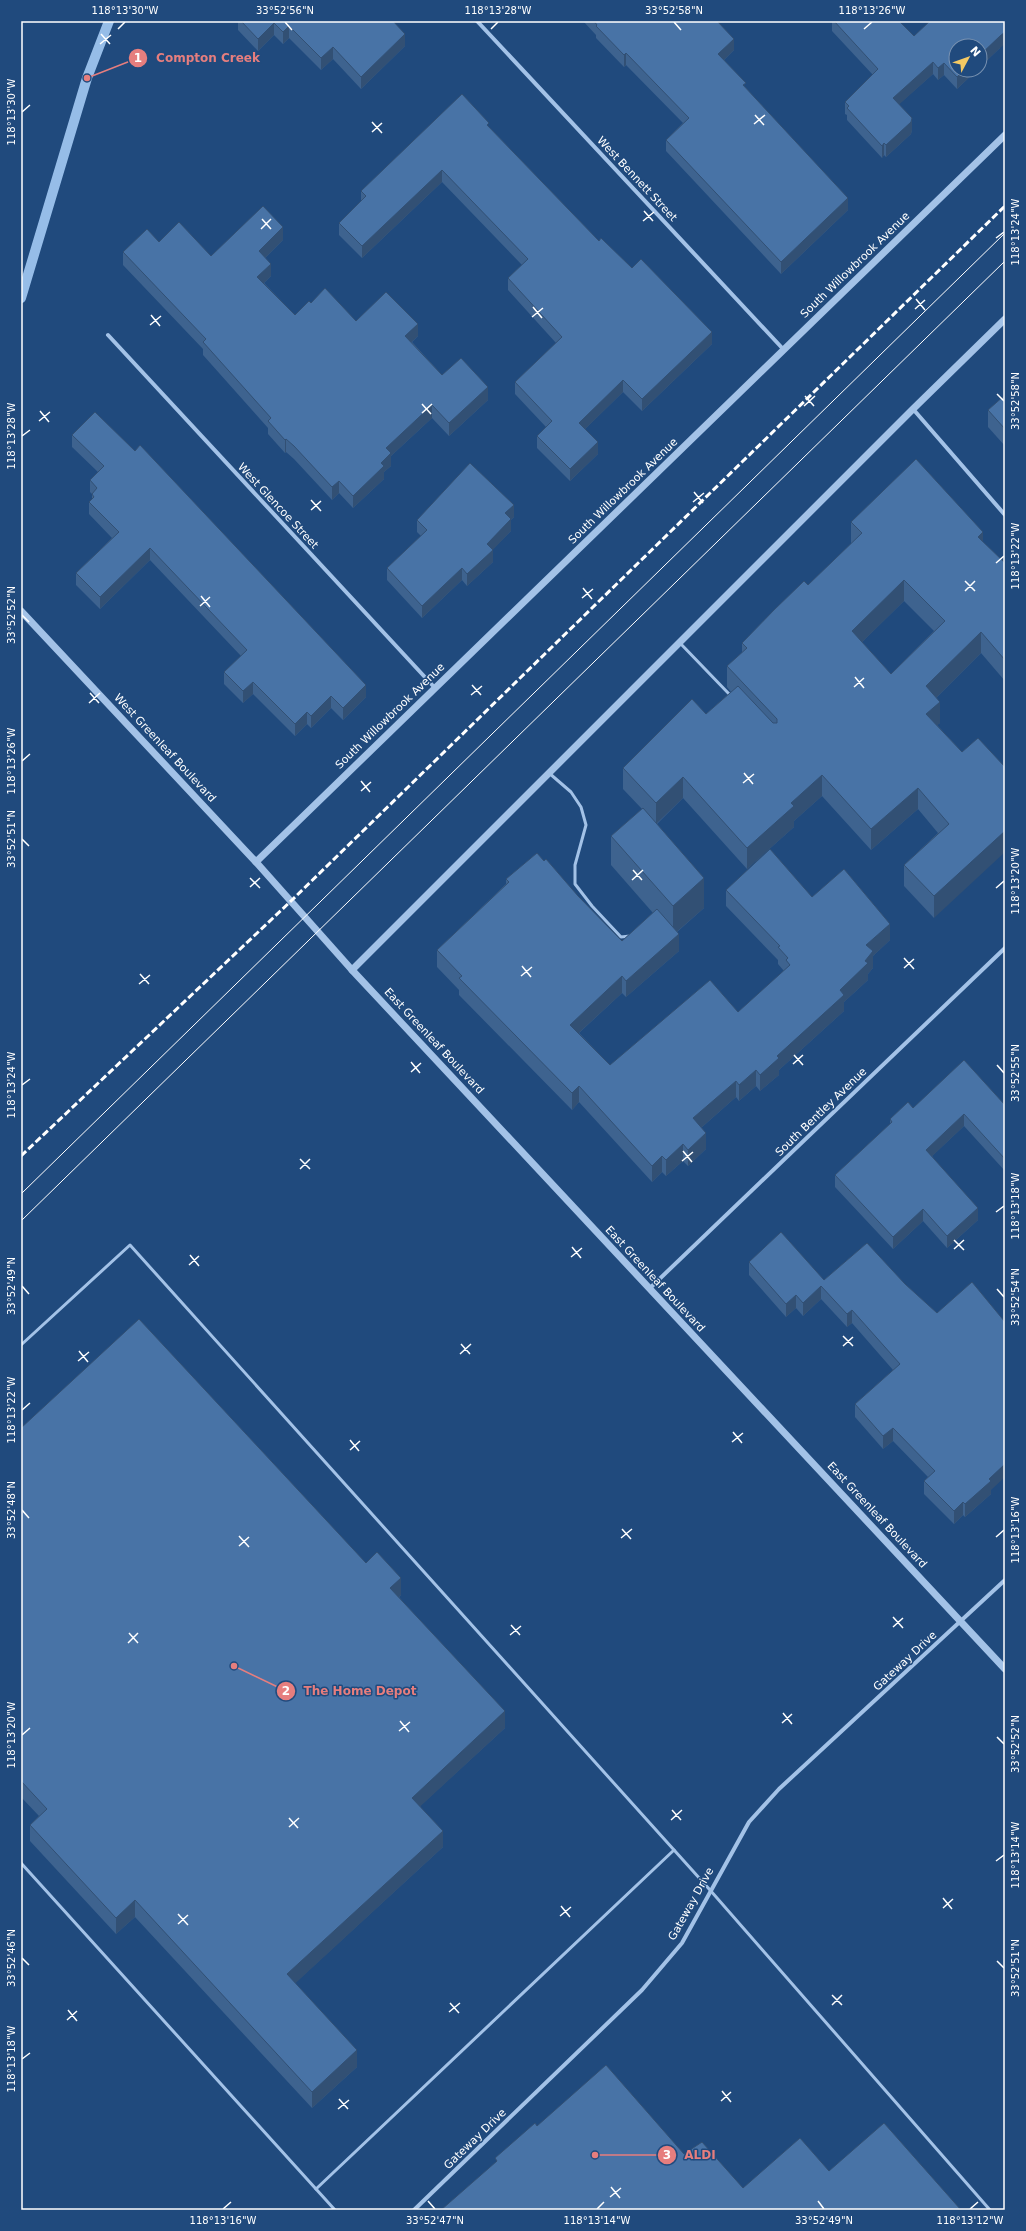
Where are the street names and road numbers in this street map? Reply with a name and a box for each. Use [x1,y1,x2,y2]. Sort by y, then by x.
street label: West Bennett Street [594,134,680,225]
street label: South Willowbrook Avenue [798,209,912,321]
street label: South Willowbrook Avenue [566,435,680,547]
street label: West Glencoe Street [235,460,322,552]
street label: South Willowbrook Avenue [333,660,447,772]
street label: West Greenleaf Boulevard [111,691,219,805]
street label: East Greenleaf Boulevard [381,985,487,1097]
street label: South Bentley Avenue [773,1065,869,1159]
street label: East Greenleaf Boulevard [602,1223,708,1335]
street label: East Greenleaf Boulevard [824,1459,930,1571]
street label: Gateway Drive [871,1628,939,1694]
street label: Gateway Drive [666,1865,717,1943]
street label: Gateway Drive [441,2106,509,2172]

